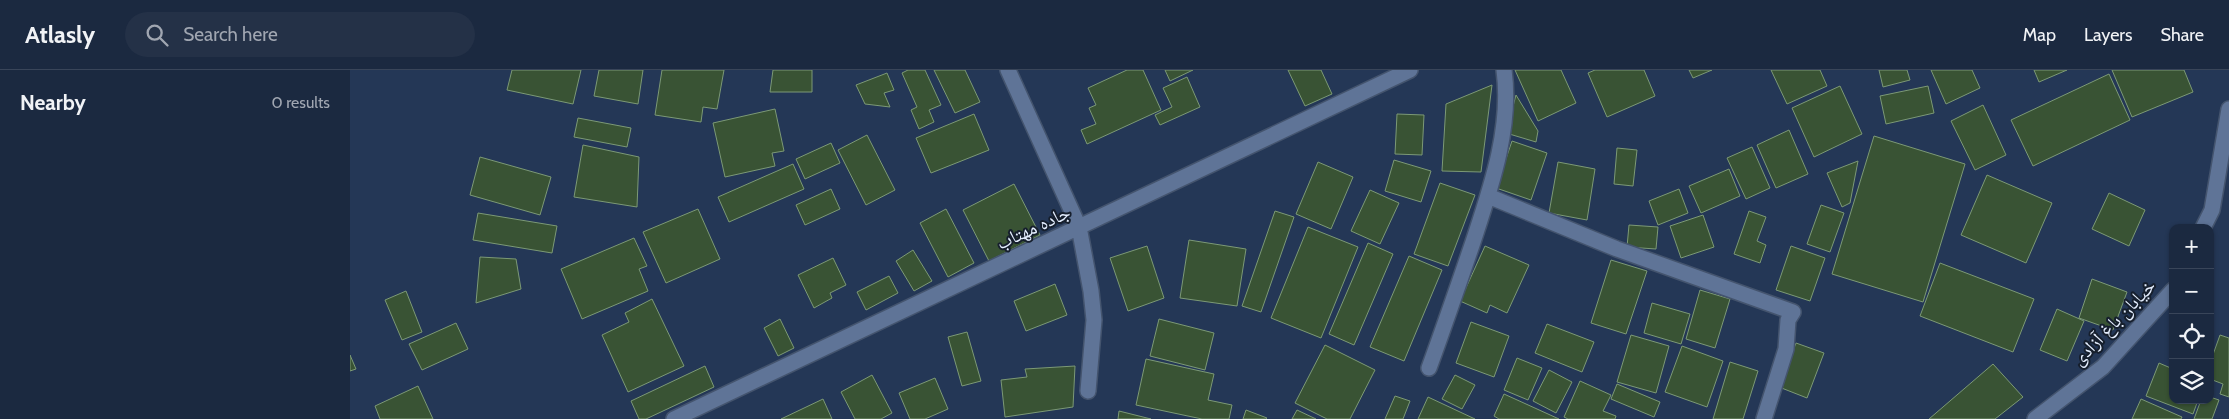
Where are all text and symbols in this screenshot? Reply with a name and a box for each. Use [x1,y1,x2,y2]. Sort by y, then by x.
search box [125,12,475,57]
text: Atlasly [25,20,95,49]
icon: search [143,21,171,49]
text: Search here [183,23,278,46]
text: Map [2023,24,2056,46]
text: Layers [2084,24,2133,46]
text: Share [2161,24,2204,46]
text: Nearby [20,90,86,115]
text: 0 results [271,93,330,112]
street label: جاده مهتاب [993,200,1074,255]
map controls [2169,224,2214,404]
button: + [2169,224,2214,269]
button: − [2169,269,2214,314]
street label: خیابان باغ آزادی [2067,274,2160,370]
button: locate [2169,314,2214,359]
button: layers [2169,359,2214,404]

